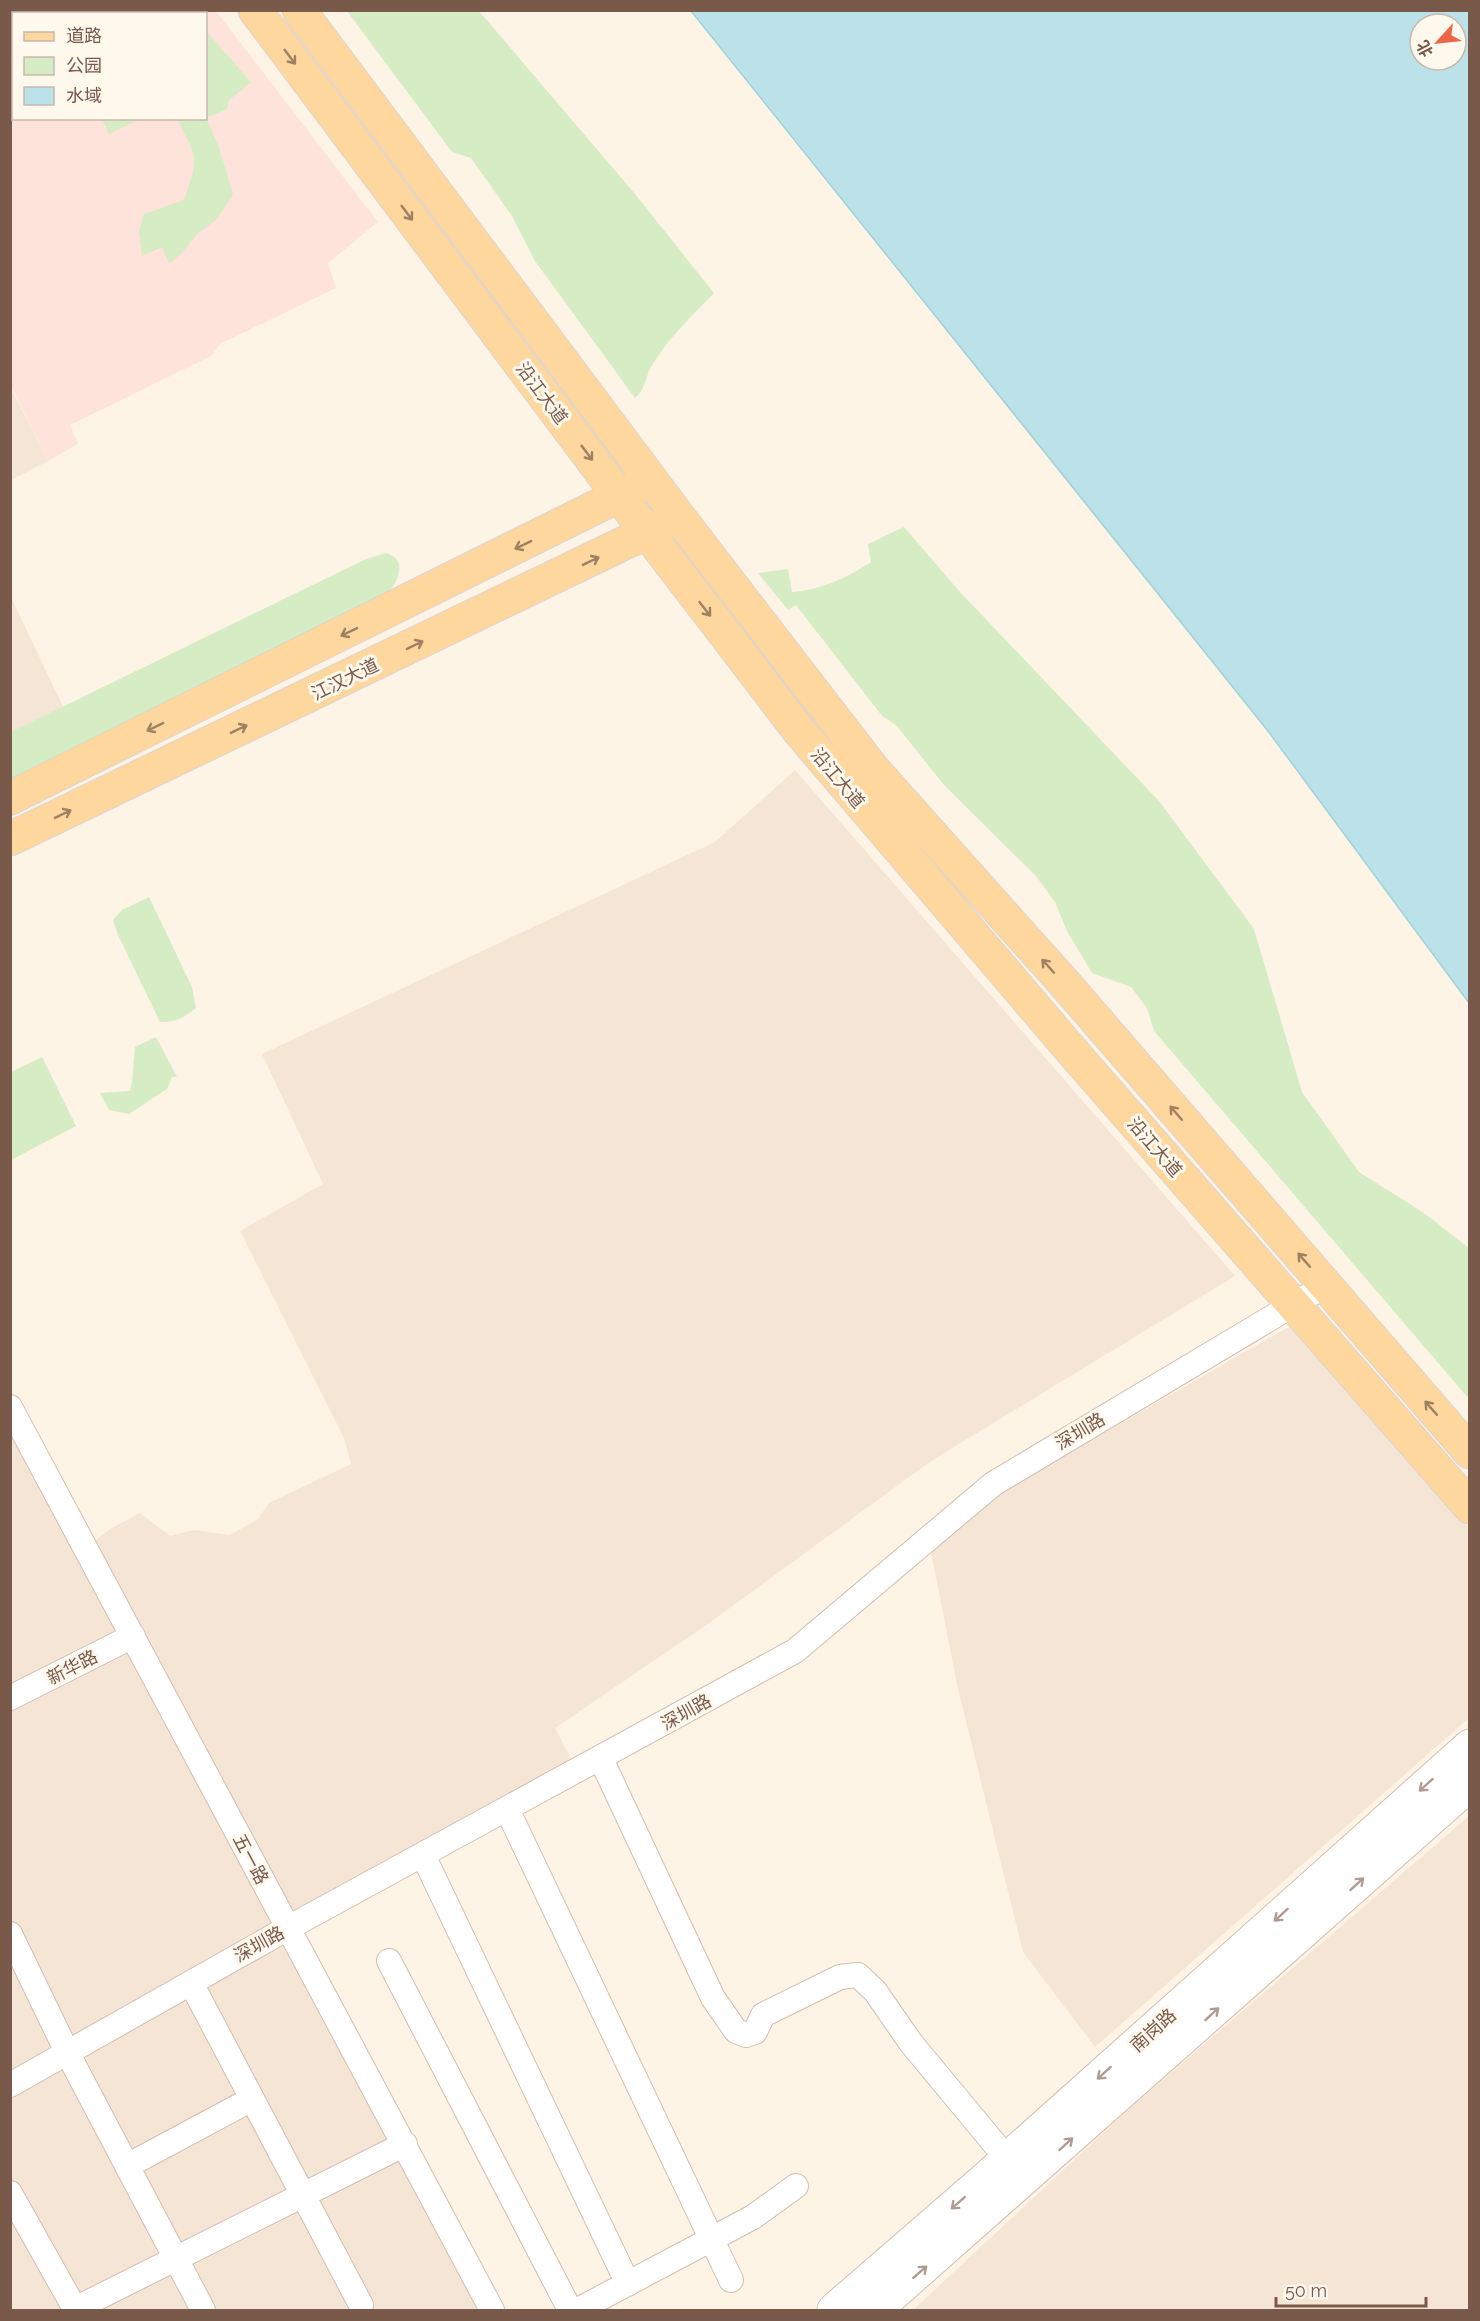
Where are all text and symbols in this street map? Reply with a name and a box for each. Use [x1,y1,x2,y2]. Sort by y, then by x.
legend [12,12,207,120]
north arrow [1408,12,1468,72]
text: 道路 [66,25,102,46]
text: 北 [1413,37,1437,60]
one-way arrow [284,49,297,65]
text: 公园 [66,55,102,76]
text: 水域 [66,85,102,106]
one-way arrow [401,205,414,221]
street label: 沿江大道 [512,358,572,428]
one-way arrow [581,445,593,461]
one-way arrow [515,540,533,552]
one-way arrow [582,555,600,567]
one-way arrow [699,600,711,616]
one-way arrow [340,626,358,638]
one-way arrow [406,639,424,651]
street label: 江汉大道 [308,654,382,704]
one-way arrow [146,722,164,733]
one-way arrow [230,723,248,735]
street label: 沿江大道 [807,744,869,812]
one-way arrow [54,807,72,819]
one-way arrow [1041,959,1055,974]
one-way arrow [1169,1106,1183,1121]
street label: 沿江大道 [1123,1113,1187,1181]
one-way arrow [1297,1253,1311,1268]
one-way arrow [1424,1400,1438,1415]
street label: 深圳路 [1051,1408,1109,1454]
street label: 新华路 [43,1645,101,1689]
street label: 深圳路 [657,1690,715,1734]
one-way arrow [1419,1778,1434,1792]
street label: 五一路 [229,1830,273,1888]
one-way arrow [1350,1877,1365,1891]
one-way arrow [1273,1908,1288,1922]
street label: 深圳路 [230,1922,288,1966]
street label: 南岗路 [1126,2004,1180,2056]
one-way arrow [1204,2007,1219,2021]
one-way arrow [1097,2066,1112,2080]
one-way arrow [1058,2137,1073,2151]
one-way arrow [951,2196,966,2210]
one-way arrow [912,2265,927,2279]
scale bar [1276,2270,1426,2308]
text: 50 m [1285,2280,1327,2301]

